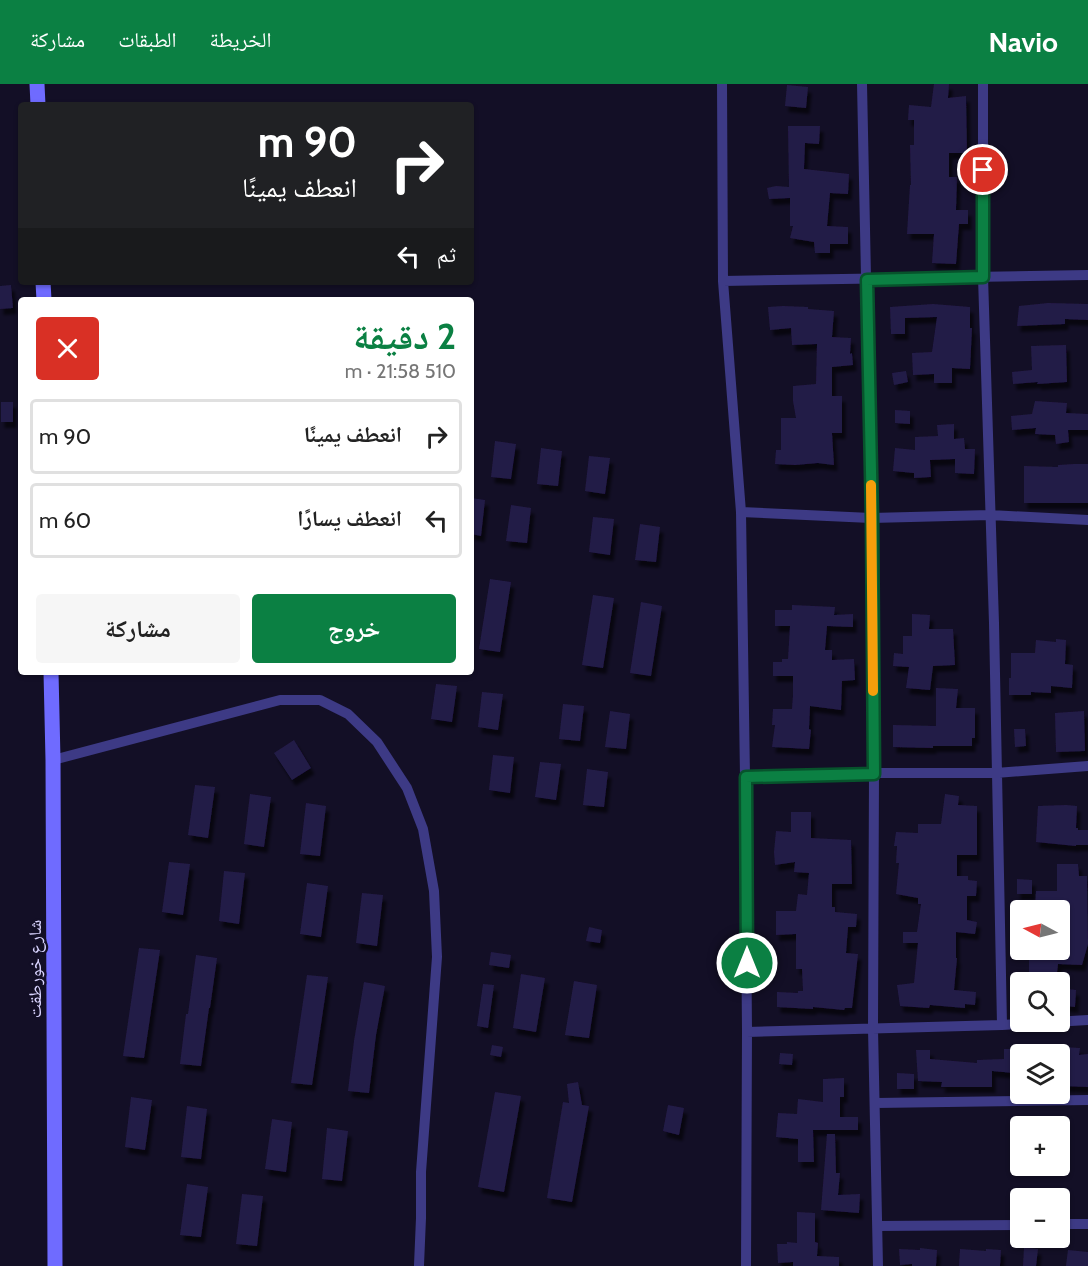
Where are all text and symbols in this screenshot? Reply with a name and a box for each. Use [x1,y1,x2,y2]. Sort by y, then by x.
text: Navio [988,25,1058,59]
text: مشاركة [30,27,85,52]
text: الطبقات [118,27,177,52]
text: الخريطة [210,27,271,52]
text: 90 m [258,116,357,168]
icon: right [378,126,456,204]
pin [957,144,1008,195]
icon: arrive [966,153,999,186]
text: انعطف يمينًا [242,171,357,204]
icon: left [392,240,425,273]
text: ثم [437,241,456,268]
text: 2 دقيقة [353,314,456,358]
button: close [36,317,99,380]
text: 510 m · 21:58 [345,359,456,383]
icon: right [420,420,453,453]
text: انعطف يمينًا [304,421,402,448]
text: 90 m [39,423,91,450]
icon: left [420,504,453,537]
text: انعطف يسارًا [297,505,402,532]
text: 60 m [39,507,91,534]
button: مشاركة [36,594,240,663]
button: خروج [252,594,456,663]
north arrow [1010,900,1070,960]
map controls [1010,900,1070,1248]
street label: شارع خورطقت [24,920,46,1018]
position arrow [715,931,779,995]
button: search [1010,972,1070,1032]
button: layers [1010,1044,1070,1104]
button: + [1010,1116,1070,1176]
button: − [1010,1188,1070,1248]

